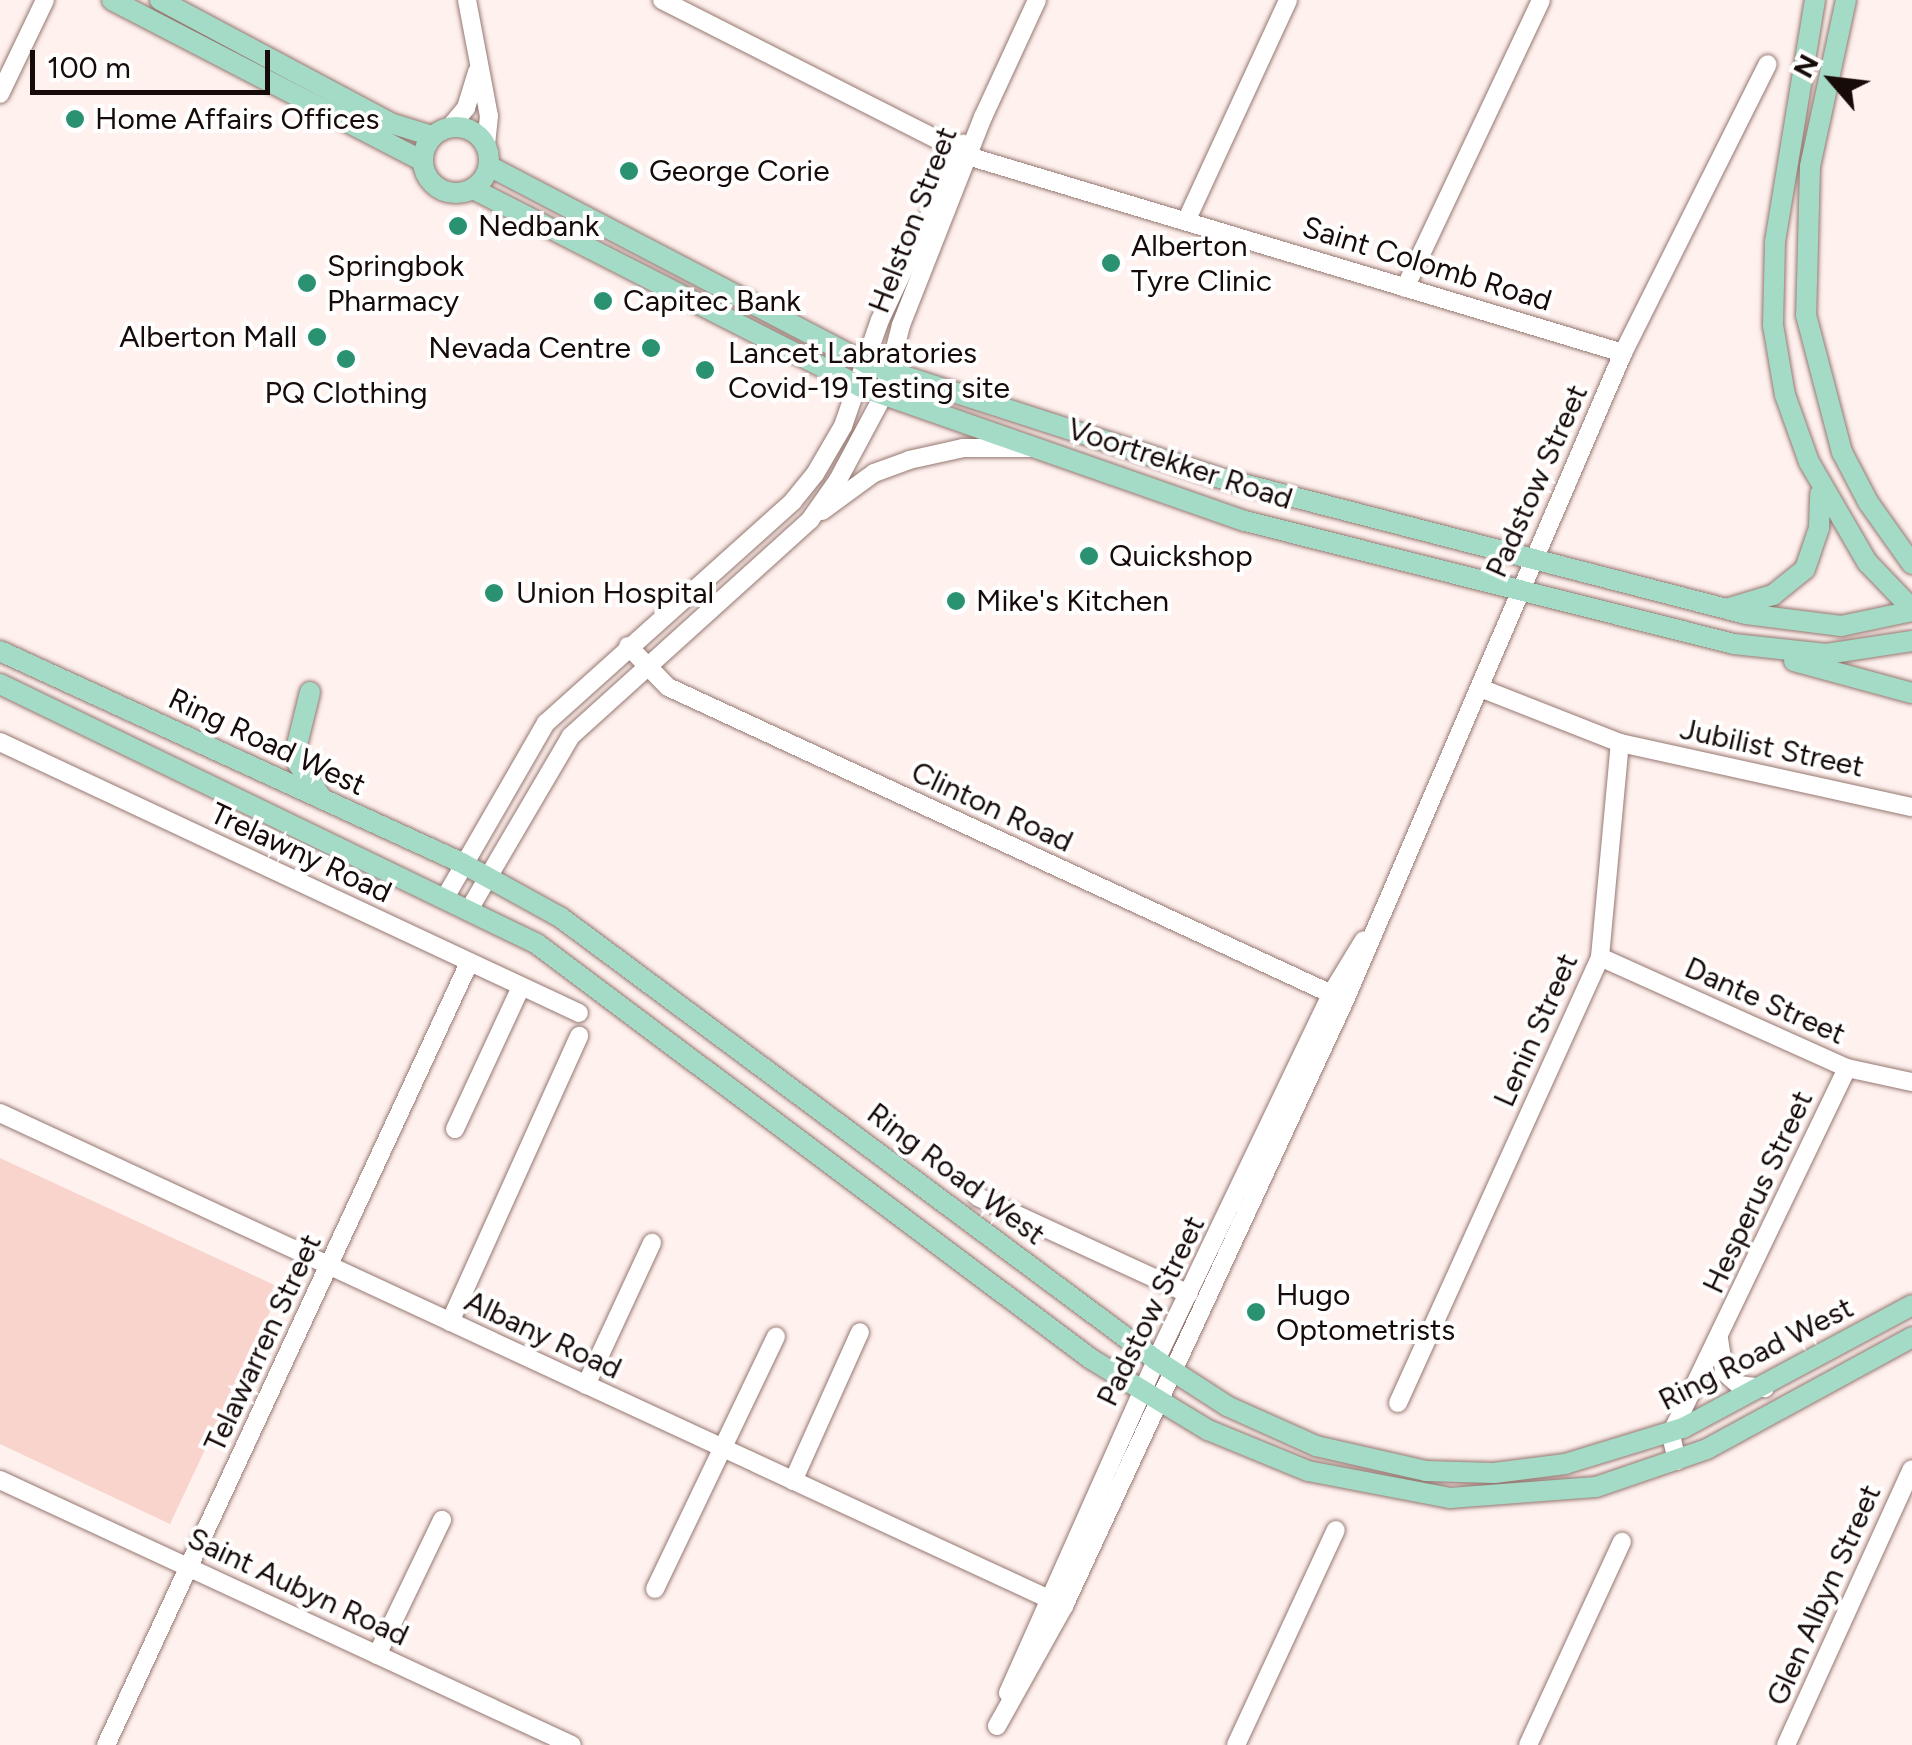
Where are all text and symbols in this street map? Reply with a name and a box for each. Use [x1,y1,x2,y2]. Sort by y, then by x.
scale bar [35,30,275,92]
north arrow [1782,30,1882,130]
text: N [1785,48,1826,83]
text: 100 m [47,49,131,86]
place label: Home Affairs Offices [95,101,379,137]
marker: Home Affairs Offices [64,108,86,130]
street label: Helston Street [861,122,965,318]
place label: George Corie [649,153,830,189]
marker: George Corie [618,160,640,182]
place label: Nedbank [478,208,599,244]
street label: Saint Colomb Road [1298,209,1556,319]
marker: Nedbank [447,215,469,237]
place label: Alberton Tyre Clinic [1131,228,1272,298]
place label: Springbok Pharmacy [327,248,464,318]
marker: Alberton Tyre Clinic [1100,252,1122,274]
marker: Springbok Pharmacy [296,272,318,294]
place label: Capitec Bank [623,283,801,319]
marker: Capitec Bank [592,290,614,312]
place label: Alberton Mall [119,319,297,355]
marker: Alberton Mall [306,326,328,348]
place label: Nevada Centre [428,330,631,366]
place label: Lancet Labratories Covid-19 Testing site [728,335,1010,406]
marker: Nevada Centre [640,337,662,359]
marker: PQ Clothing [335,348,357,370]
marker: Lancet Labratories Covid-19 Testing site [692,357,718,383]
place label: PQ Clothing [264,375,428,411]
street label: Padstow Street [1478,379,1596,583]
street label: Voortrekker Road [1063,411,1297,517]
place label: Quickshop [1109,538,1253,574]
marker: Quickshop [1078,545,1100,567]
place label: Union Hospital [516,575,714,611]
marker: Union Hospital [481,580,507,606]
place label: Mike's Kitchen [976,583,1169,619]
marker: Mike's Kitchen [945,590,967,612]
street label: Ring Road West [163,681,371,803]
street label: Jubilist Street [1677,711,1867,785]
street label: Clinton Road [906,754,1078,860]
street label: Trelawny Road [205,795,397,911]
street label: Lenin Street [1486,948,1586,1112]
street label: Dante Street [1679,950,1851,1052]
street label: Hesperus Street [1695,1085,1821,1299]
street label: Ring Road West [860,1095,1052,1253]
street label: Padstow Street [1089,1210,1213,1412]
street label: Telawarren Street [197,1228,329,1458]
place label: Hugo Optometrists [1276,1277,1455,1348]
street label: Albany Road [459,1283,627,1387]
street label: Ring Road West [1653,1290,1859,1418]
marker: Hugo Optometrists [1245,1301,1267,1323]
street label: Glen Albyn Street [1759,1479,1889,1711]
street label: Saint Aubyn Road [182,1520,414,1654]

